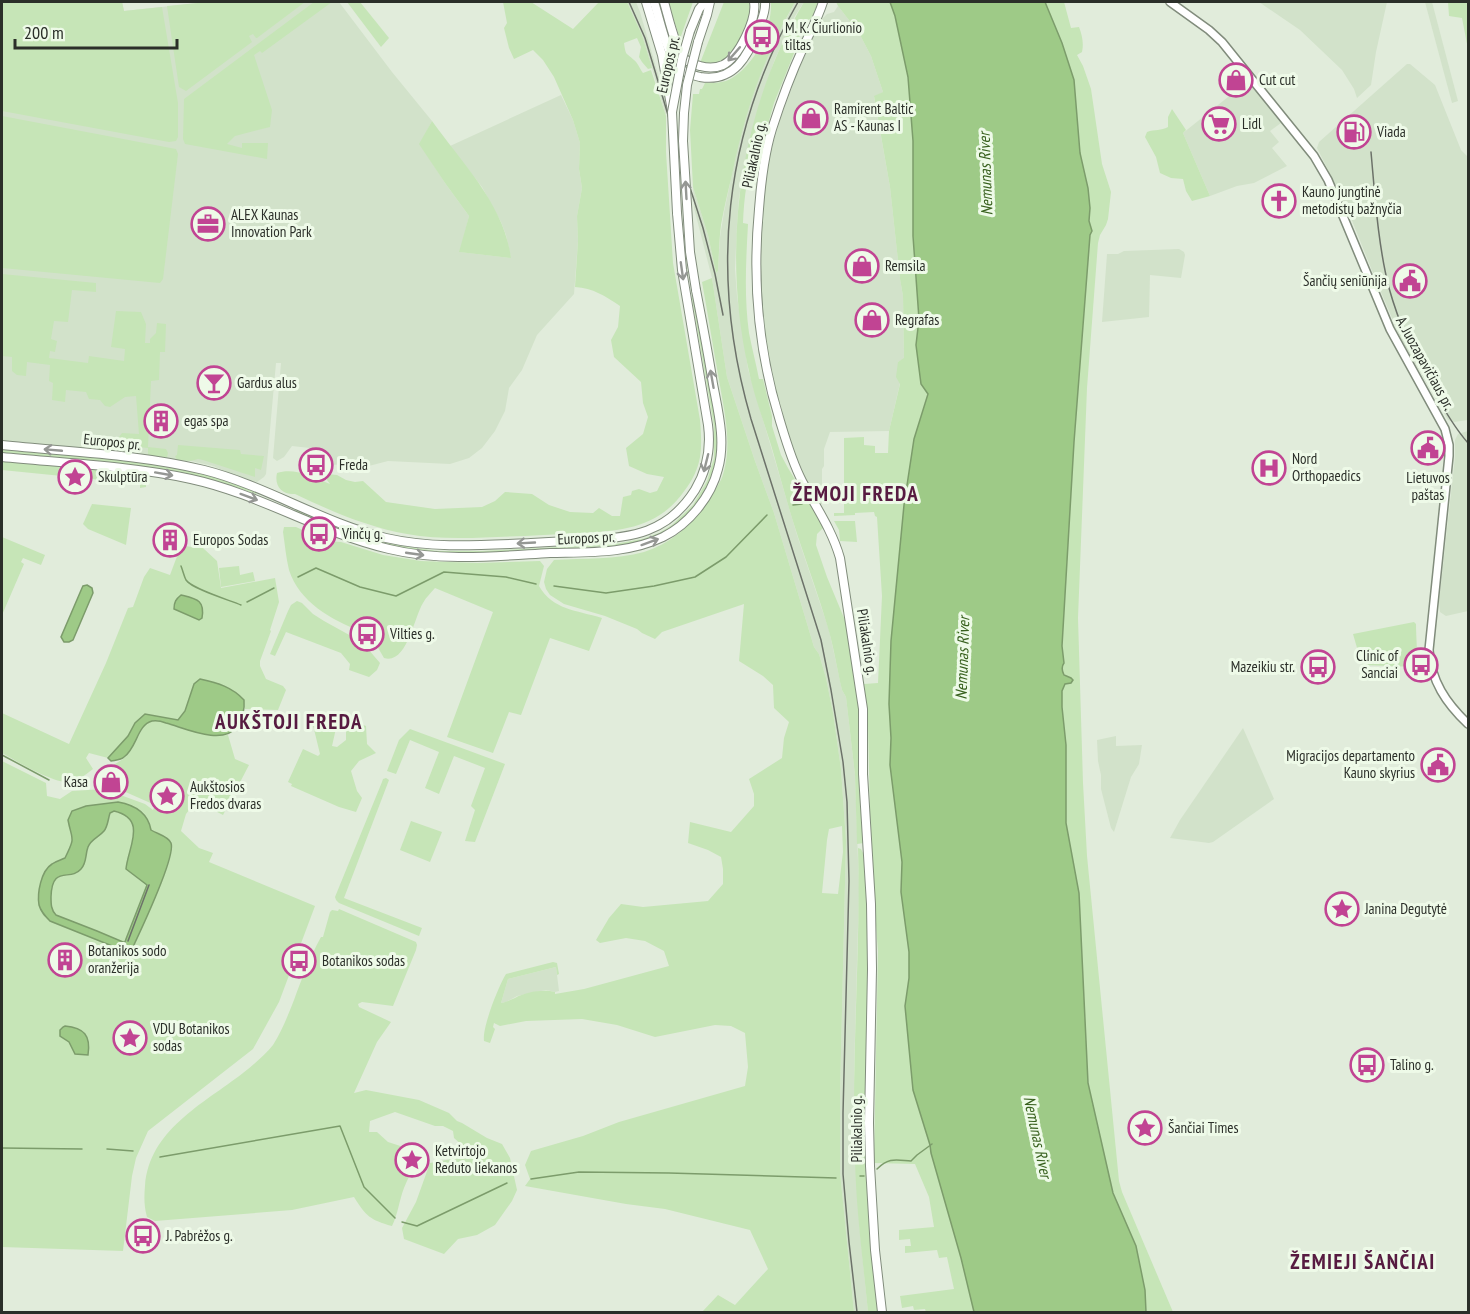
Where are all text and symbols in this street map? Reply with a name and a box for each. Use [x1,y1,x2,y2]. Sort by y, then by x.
scale bar [15,12,177,50]
place label: M. K. Čiurlionio tiltas [785,18,862,54]
bus stop icon: M. K. Čiurlionio tiltas [744,19,780,55]
text: 200 m [24,21,64,44]
street label: Europos pr. [652,35,683,95]
one-way arrow [727,46,740,62]
shop icon: Cut cut [1218,62,1254,98]
place label: Cut cut [1259,70,1295,89]
place label: Ramirent Baltic AS - Kaunas I [834,99,914,135]
shop icon: Ramirent Baltic AS - Kaunas I [793,100,829,136]
supermarket icon: Lidl [1201,106,1237,142]
place label: Lidl [1242,114,1262,133]
fuel station icon: Viada [1336,114,1372,150]
street label: Piliakalnio g. [737,120,770,190]
place label: Viada [1376,122,1406,141]
water label: Nemunas River [973,129,996,216]
one-way arrow [680,180,691,200]
place label: Kauno jungtinė metodistų bažnyčia [1302,182,1402,218]
church icon: Kauno jungtinė metodistų bažnyčia [1261,183,1297,219]
place label: ALEX Kaunas Innovation Park [231,205,312,241]
office icon: ALEX Kaunas Innovation Park [190,206,226,242]
shop icon: Remsila [844,248,880,284]
place label: Remsila [885,256,925,275]
one-way arrow [677,261,688,280]
public building icon: Šančių seniūnija [1392,263,1428,299]
place label: Šančių seniūnija [1303,271,1387,290]
shop icon: Regrafas [854,302,890,338]
place label: Regrafas [895,310,939,329]
street label: A. Juozapavičiaus pr. [1392,313,1459,413]
bar icon: Gardus alus [196,365,232,401]
one-way arrow [707,369,718,389]
place label: Gardus alus [237,373,297,392]
building icon: egas spa [143,403,179,439]
place label: egas spa [184,411,228,430]
street label: Europos pr. [83,429,142,454]
public building icon: Lietuvos paštas [1410,430,1446,466]
one-way arrow [44,444,64,455]
bus stop icon: Freda [298,447,334,483]
place label: Nord Orthopaedics [1292,449,1361,485]
hospital icon: Nord Orthopaedics [1251,450,1287,486]
one-way arrow [699,454,711,473]
place label: Freda [339,455,368,474]
place icon: Skulptūra [57,459,93,495]
place label: Skulptūra [98,467,148,486]
place label: Lietuvos paštas [1406,468,1450,504]
one-way arrow [154,469,173,480]
district label: ŽEMOJI FREDA [793,480,919,507]
one-way arrow [239,493,257,504]
bus stop icon: Vinčų g. [301,516,337,552]
building icon: Europos Sodas [152,522,188,558]
place label: Vinčų g. [341,524,383,543]
street label: Europos pr. [557,526,615,548]
place label: Europos Sodas [193,530,268,549]
one-way arrow [640,536,659,547]
one-way arrow [516,538,536,549]
one-way arrow [404,548,424,559]
street label: Piliakalnio g. [853,607,882,677]
water label: Nemunas River [951,613,974,700]
bus stop icon: Vilties g. [349,616,385,652]
place label: Vilties g. [389,624,435,643]
place label: Clinic of Sanciai [1356,646,1399,682]
bus stop icon: Clinic of Sanciai [1403,647,1439,683]
bus stop icon: Mazeikiu str. [1300,649,1336,685]
place label: Mazeikiu str. [1231,657,1295,676]
district label: AUKŠTOJI FREDA [214,708,363,735]
place label: Migracijos departamento Kauno skyrius [1286,746,1415,782]
public building icon: Migracijos departamento Kauno skyrius [1420,747,1456,783]
shop icon: Kasa [93,764,129,800]
place label: Kasa [64,772,88,791]
place label: Aukštosios Fredos dvaras [190,777,261,813]
place icon: Aukštosios Fredos dvaras [149,778,185,814]
place icon: Janina Degutytė [1324,891,1360,927]
place label: Janina Degutytė [1364,899,1447,918]
place label: Botanikos sodo oranžerija [88,941,166,977]
building icon: Botanikos sodo oranžerija [47,942,83,978]
bus stop icon: Botanikos sodas [281,943,317,979]
place label: Botanikos sodas [322,951,405,970]
place label: VDU Botanikos sodas [152,1019,230,1055]
place icon: VDU Botanikos sodas [112,1020,148,1056]
bus stop icon: Talino g. [1349,1047,1385,1083]
place label: Talino g. [1390,1055,1434,1074]
water label: Nemunas River [1020,1094,1057,1182]
street label: Piliakalnio g. [847,1095,866,1162]
place icon: Šančiai Times [1127,1110,1163,1146]
place label: Šančiai Times [1168,1118,1239,1137]
place label: Ketvirtojo Reduto liekanos [435,1141,517,1177]
place icon: Ketvirtojo Reduto liekanos [394,1142,430,1178]
bus stop icon: J. Pabrėžos g. [125,1218,161,1254]
place label: J. Pabrėžos g. [165,1226,233,1245]
district label: ŽEMIEJI ŠANČIAI [1290,1248,1436,1275]

